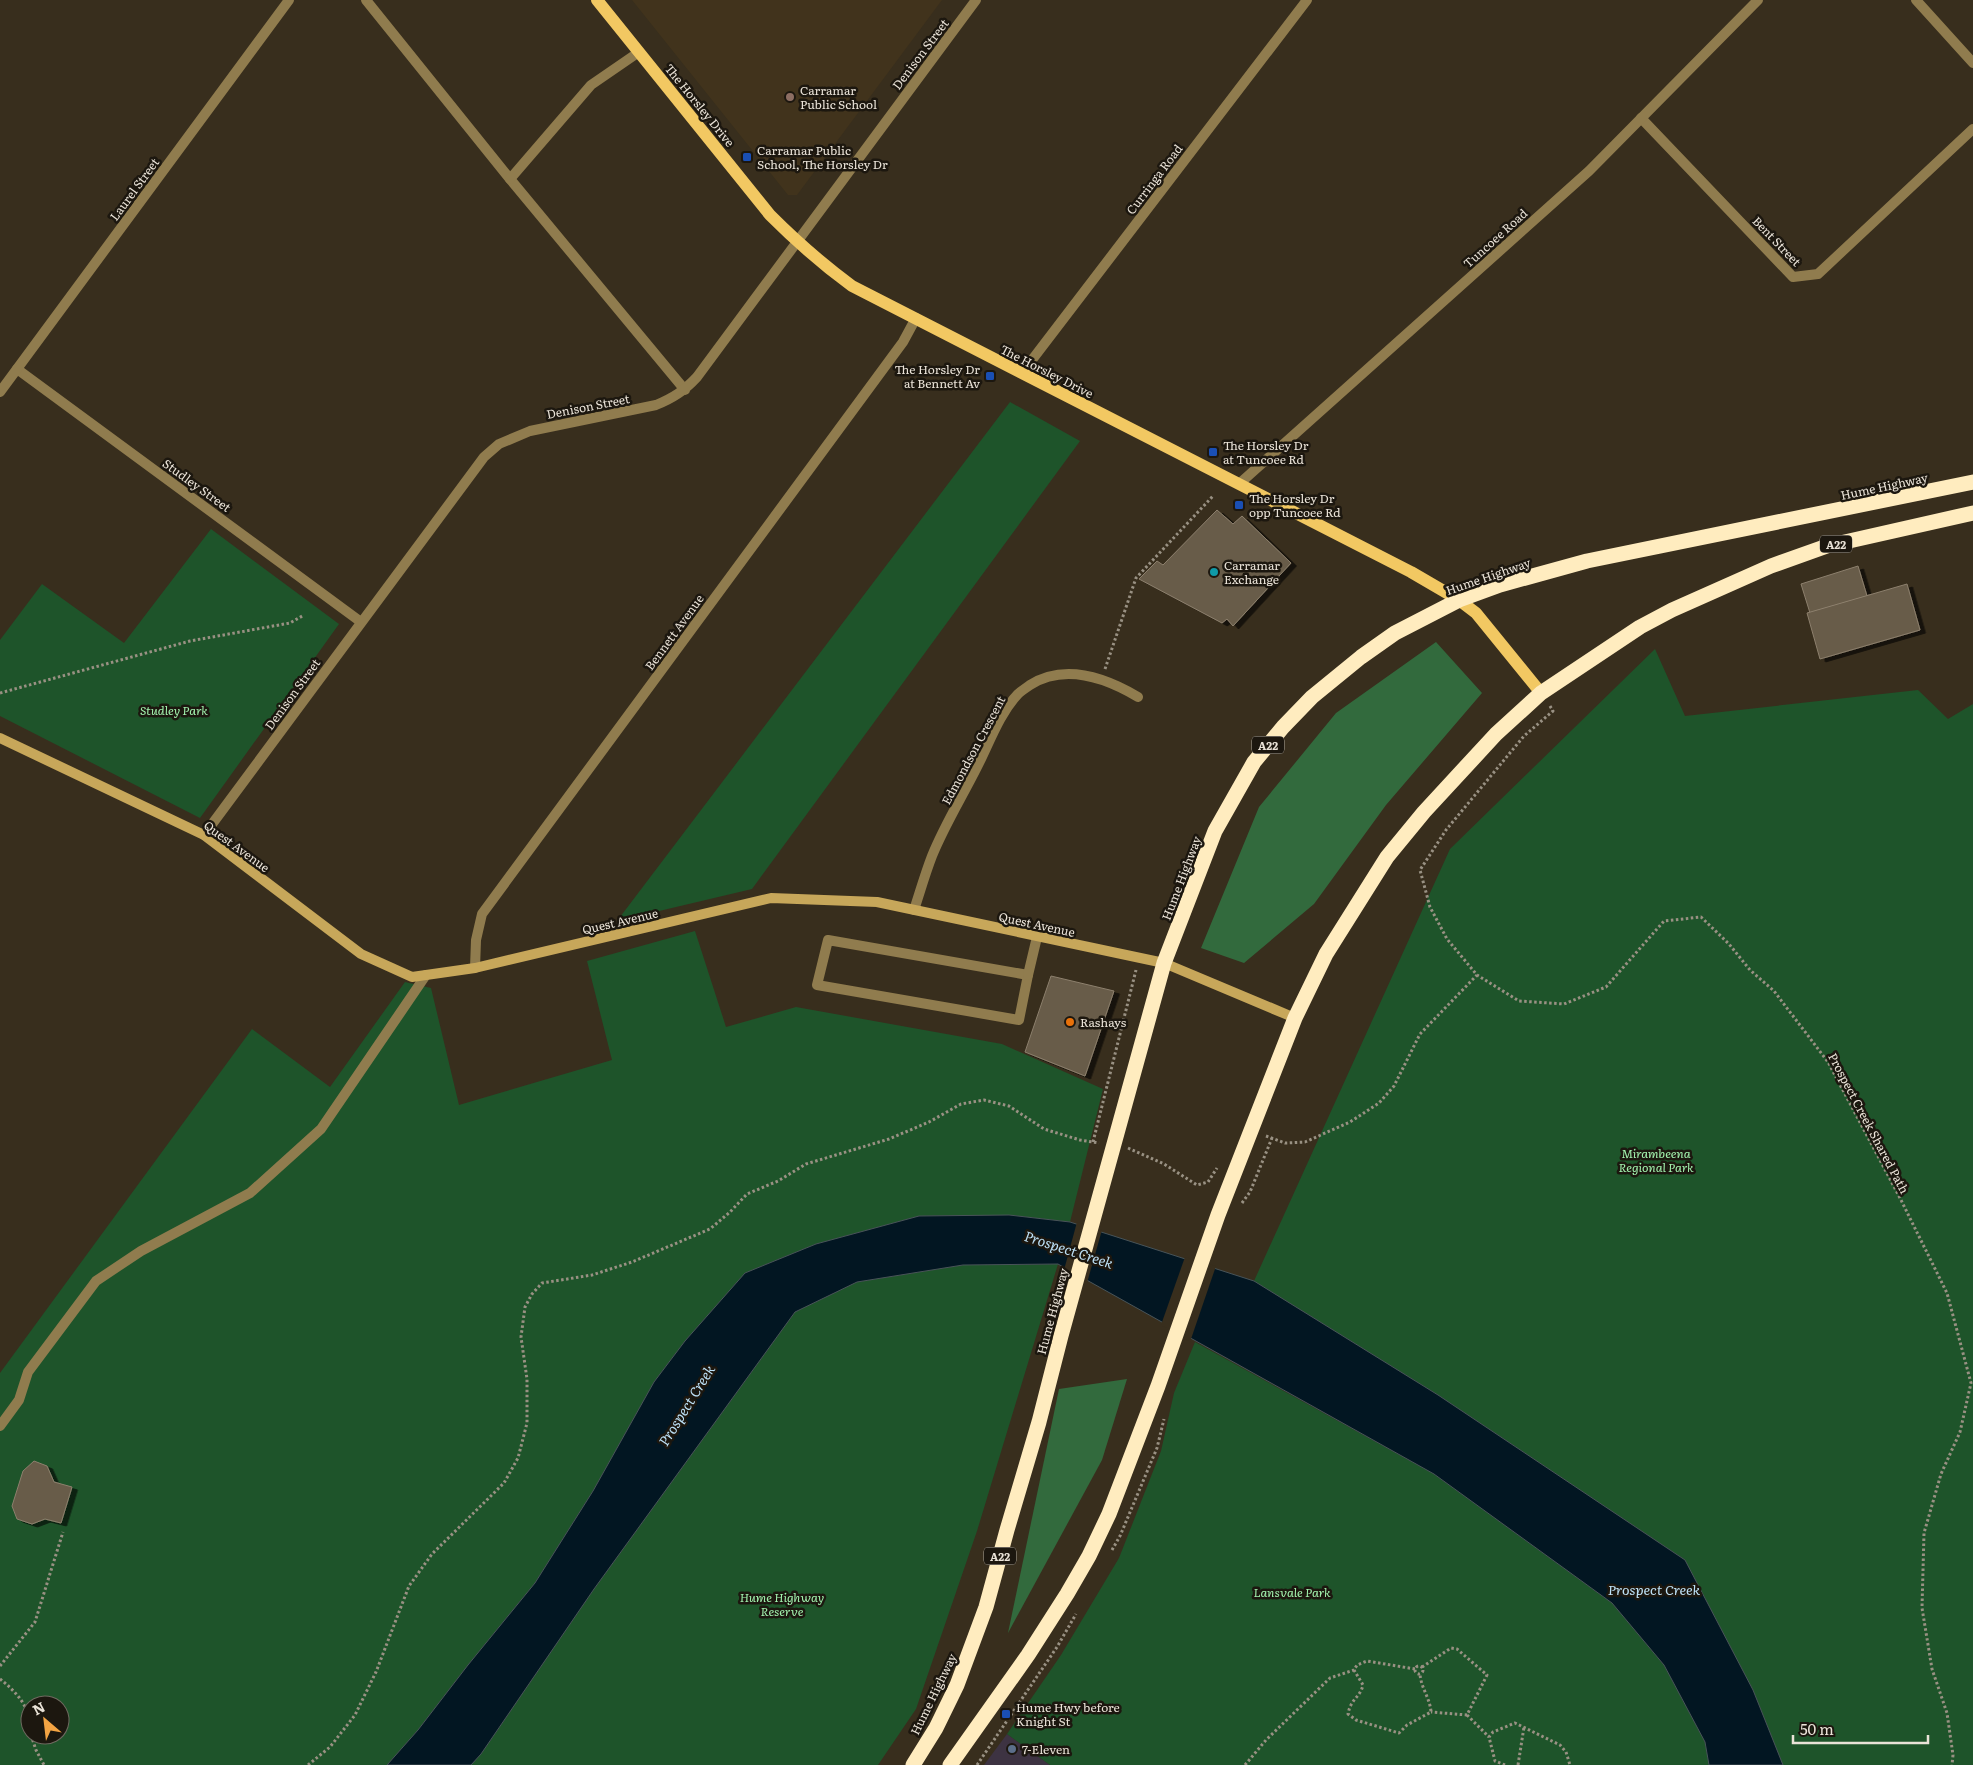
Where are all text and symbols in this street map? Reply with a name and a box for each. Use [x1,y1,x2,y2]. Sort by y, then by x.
street label: Denison Street [887,15,953,93]
street label: The Horsley Drive [661,60,739,150]
place label: Carramar Public School [800,81,877,113]
marker: Carramar Public School [784,91,796,103]
street label: Curringa Road [1122,140,1187,218]
place label: Carramar Public School, The Horsley Dr [757,141,888,173]
marker: Carramar Public School, The Horsley Dr [741,151,753,163]
street label: Laurel Street [105,154,163,224]
street label: Tuncoee Road [1459,204,1532,272]
street label: Bent Street [1749,212,1806,270]
street label: The Horsley Drive [997,340,1097,402]
place label: The Horsley Dr at Bennett Av [895,360,980,392]
marker: The Horsley Dr at Bennett Av [984,370,996,382]
street label: Denison Street [545,389,631,423]
place label: The Horsley Dr at Tuncoee Rd [1223,436,1309,468]
marker: The Horsley Dr at Tuncoee Rd [1207,446,1219,458]
street label: Studley Street [159,454,235,516]
street label: Hume Highway [1839,468,1929,504]
place label: The Horsley Dr opp Tuncoee Rd [1249,489,1341,521]
marker: The Horsley Dr opp Tuncoee Rd [1233,499,1245,511]
road number: A22 [1820,536,1852,552]
street label: Hume Highway [1443,553,1533,599]
place label: Carramar Exchange [1224,556,1280,588]
marker: Carramar Exchange [1208,566,1220,578]
street label: Bennett Avenue [640,590,708,674]
street label: Denison Street [260,655,324,733]
street label: Edmondson Crescent [937,692,1009,808]
park label: Studley Park [140,701,208,719]
road number: A22 [1252,736,1284,754]
street label: Quest Avenue [200,816,274,876]
street label: Hume Highway [1157,833,1205,923]
street label: Quest Avenue [580,904,660,938]
street label: Quest Avenue [997,907,1077,941]
place label: Rashays [1080,1013,1127,1031]
marker: Rashays [1064,1016,1076,1028]
street label: Prospect Creek Shared Path [1824,1049,1914,1197]
park label: Mirambeena Regional Park [1618,1144,1694,1176]
water label: Prospect Creek [1022,1225,1116,1273]
street label: Hume Highway [1032,1266,1072,1356]
water label: Prospect Creek [653,1360,719,1449]
road number: A22 [984,1548,1016,1564]
water label: Prospect Creek [1608,1579,1700,1599]
park label: Lansvale Park [1253,1583,1331,1601]
park label: Hume Highway Reserve [740,1588,824,1620]
street label: Hume Highway [905,1650,961,1738]
north arrow [20,1695,70,1745]
text: N [29,1696,49,1719]
place label: Hume Hwy before Knight St [1016,1698,1120,1730]
marker: Hume Hwy before Knight St [1000,1708,1012,1720]
scale bar [1793,1712,1928,1744]
text: 50 m [1800,1717,1834,1740]
place label: 7-Eleven [1022,1740,1070,1758]
marker: 7-Eleven [1006,1743,1018,1755]

